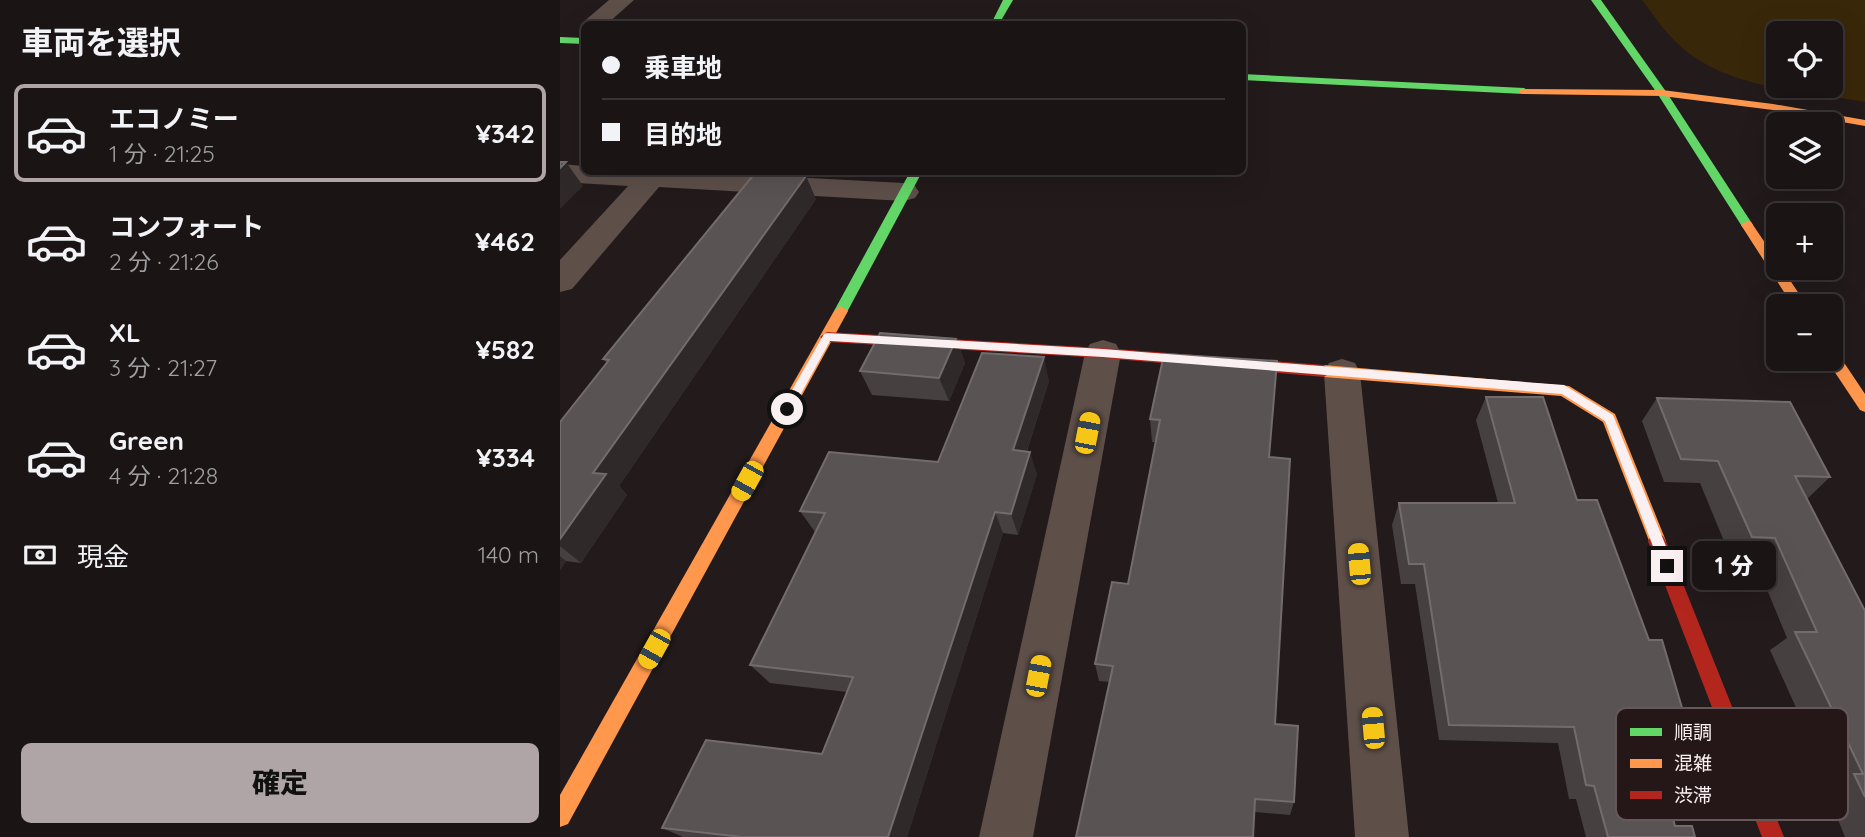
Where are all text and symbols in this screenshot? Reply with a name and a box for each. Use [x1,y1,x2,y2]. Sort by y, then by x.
map controls [1766,21,1843,371]
button: locate [1766,21,1843,98]
text: 車両を選択 [21,22,181,62]
text: 乗車地 [644,51,722,84]
icon: car [25,102,88,165]
text: エコノミー [109,102,239,135]
button: layers [1766,112,1843,189]
text: ¥342 [475,117,535,150]
text: 目的地 [644,118,722,151]
text: 1 分 · 21:25 [109,139,215,168]
button: + [1766,203,1843,280]
icon: car [25,210,88,273]
text: コンフォート [109,210,264,243]
text: ¥462 [475,225,535,258]
text: 2 分 · 21:26 [109,247,219,276]
button: − [1766,294,1843,371]
text: XL [109,316,141,349]
icon: car [25,318,88,381]
text: ¥582 [475,333,535,366]
text: 3 分 · 21:27 [109,353,217,382]
route start [771,393,803,425]
car [1073,410,1102,456]
text: Green [109,424,184,457]
icon: car [25,426,88,489]
text: ¥334 [476,441,535,474]
car [728,458,767,504]
text: 4 分 · 21:28 [109,461,218,490]
icon: cash [21,536,59,574]
text: 現金 [77,540,129,573]
text: 140 m [478,540,539,569]
car [1347,542,1372,586]
callout: 1 分 [1692,542,1776,590]
route end [1651,550,1683,582]
text: 1 分 [1715,551,1753,580]
car [635,626,674,672]
car [1024,653,1053,699]
car [1361,706,1386,750]
legend [1616,708,1848,820]
text: 順調 [1674,720,1712,744]
button: 確定 [21,743,539,823]
text: 混雑 [1674,751,1712,775]
text: 渋滞 [1674,783,1712,807]

